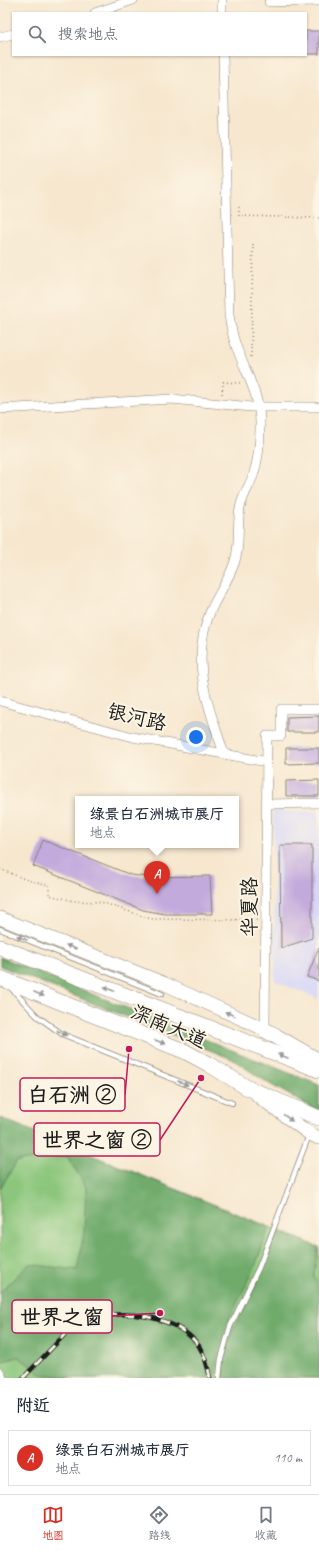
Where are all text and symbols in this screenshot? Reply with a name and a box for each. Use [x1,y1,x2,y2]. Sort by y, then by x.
search box [12,12,307,56]
icon: search [26,23,48,45]
text: 搜索地点 [58,25,118,44]
street label: 银河路 [105,699,170,737]
your location [186,727,206,747]
popup [75,796,239,848]
text: 绿景白石洲城市展厅 [89,805,225,824]
text: 地点 [89,825,116,841]
pin: A [144,861,170,894]
street label: 华夏路 [237,876,262,937]
one-way arrow [15,934,27,940]
one-way arrow [65,943,77,949]
one-way arrow [103,985,115,991]
one-way arrow [33,992,45,998]
street label: 深南大道 [127,999,211,1054]
one-way arrow [224,1011,235,1017]
one-way arrow [57,1030,68,1037]
one-way arrow [154,1039,165,1045]
one-way arrow [276,1052,288,1058]
callout: 白石洲 ② [20,1078,125,1111]
one-way arrow [178,1080,189,1086]
text: 白石洲 ② [27,1082,117,1108]
one-way arrow [283,1114,294,1122]
callout: 世界之窗 ② [34,1123,160,1156]
text: 世界之窗 ② [42,1127,152,1153]
callout: 世界之窗 [12,1300,112,1333]
text: 世界之窗 [20,1304,104,1330]
text: 附近 [16,1395,50,1416]
text: 绿景白石洲城市展厅 [55,1441,190,1460]
text: A [27,1450,33,1466]
text: 110 m [274,1450,302,1466]
text: 地点 [55,1461,81,1477]
tab: 地图 [42,1504,64,1542]
tab: 路线 [148,1504,170,1542]
tab: 收藏 [255,1504,277,1542]

